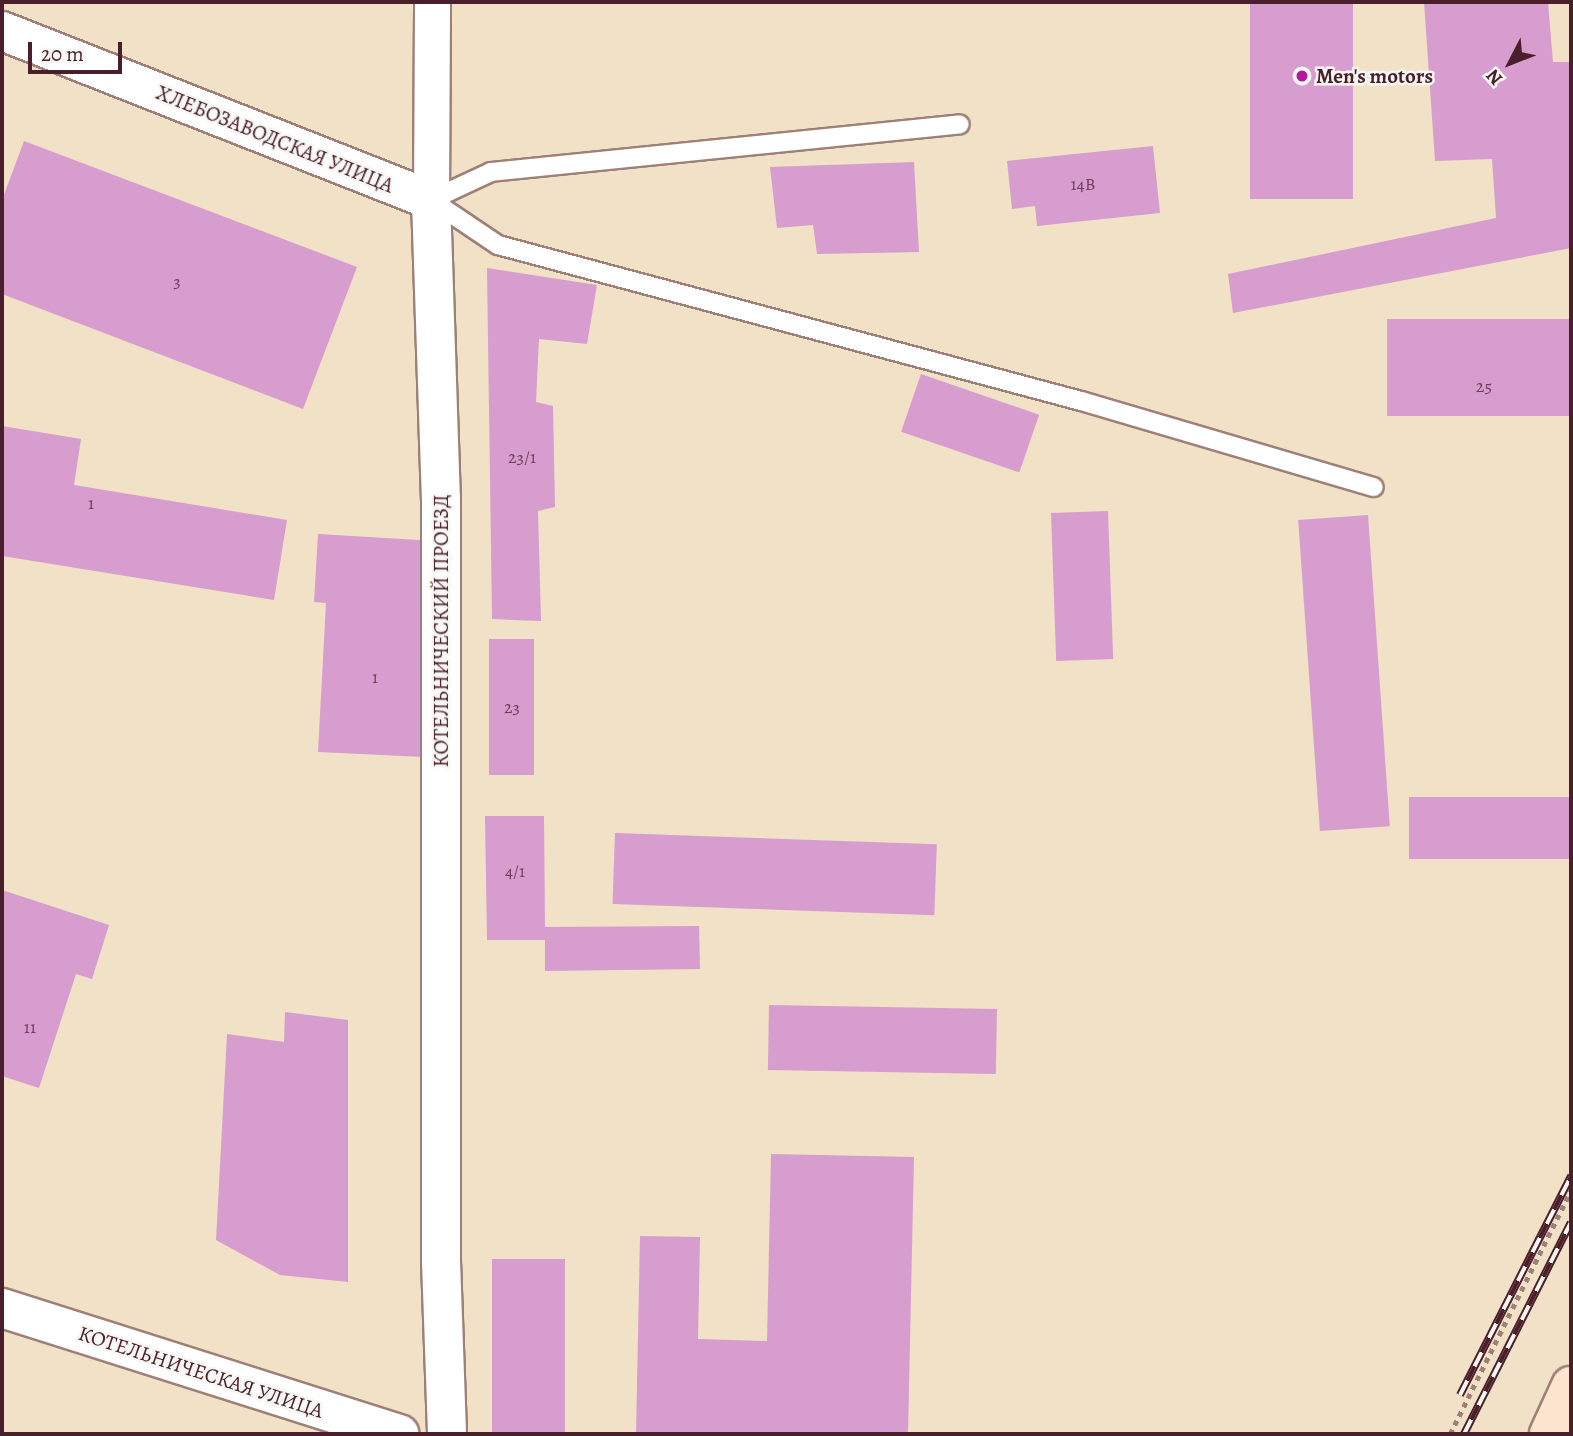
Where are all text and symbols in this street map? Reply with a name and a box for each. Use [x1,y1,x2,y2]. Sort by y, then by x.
scale bar [32,28,126,72]
north arrow [1475,28,1545,98]
text: 20 m [41,40,84,68]
place label: Men's motors [1316,63,1433,89]
text: N [1480,63,1509,91]
marker: Men's motors [1294,68,1310,84]
street label: ХЛЕБОЗАВОДСКАЯ УЛИЦА [153,80,397,198]
house number: 14В [1070,173,1096,195]
house number: 3 [173,270,181,292]
house number: 25 [1476,375,1492,397]
house number: 23/1 [508,446,536,468]
house number: 1 [88,492,94,514]
street label: КОТЕЛЬНИЧЕСКИЙ ПРОЕЗД [428,495,454,767]
house number: 1 [372,666,378,688]
house number: 23 [504,696,520,718]
house number: 4/1 [505,860,525,882]
house number: 11 [24,1016,36,1038]
street label: КОТЕЛЬНИЧЕСКАЯ УЛИЦА [75,1320,327,1424]

